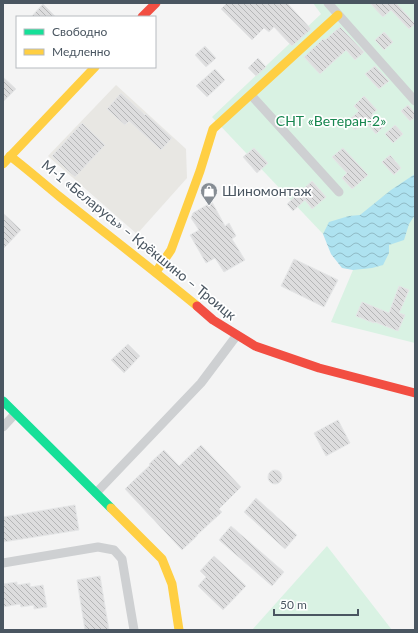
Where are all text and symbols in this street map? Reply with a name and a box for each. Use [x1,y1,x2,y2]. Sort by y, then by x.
legend [16,16,156,68]
text: Свободно [52,24,108,39]
text: Медленно [52,44,111,59]
park label: СНТ «Ветеран-2» [276,112,386,129]
street label: М-1 «Беларусь» – Крёкшино – Троицк [39,156,241,324]
shop icon: Шиномонтаж [199,181,219,206]
place label: Шиномонтаж [222,182,312,199]
scale bar [274,591,358,617]
text: 50 m [280,597,307,612]

